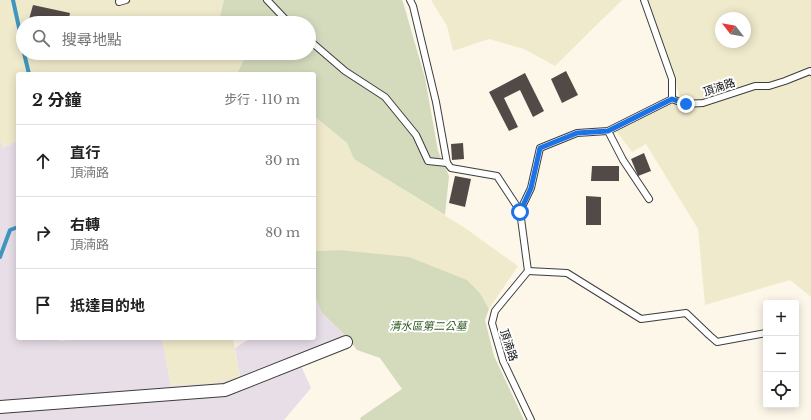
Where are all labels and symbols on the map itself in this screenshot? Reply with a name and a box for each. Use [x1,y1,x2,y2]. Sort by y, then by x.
north arrow [715,12,751,48]
street label: 頂湳路 [701,75,737,99]
route end [677,95,695,113]
route start [511,203,529,221]
park label: 清水區第二公墓 [390,319,468,333]
street label: 頂湳路 [497,327,521,363]

